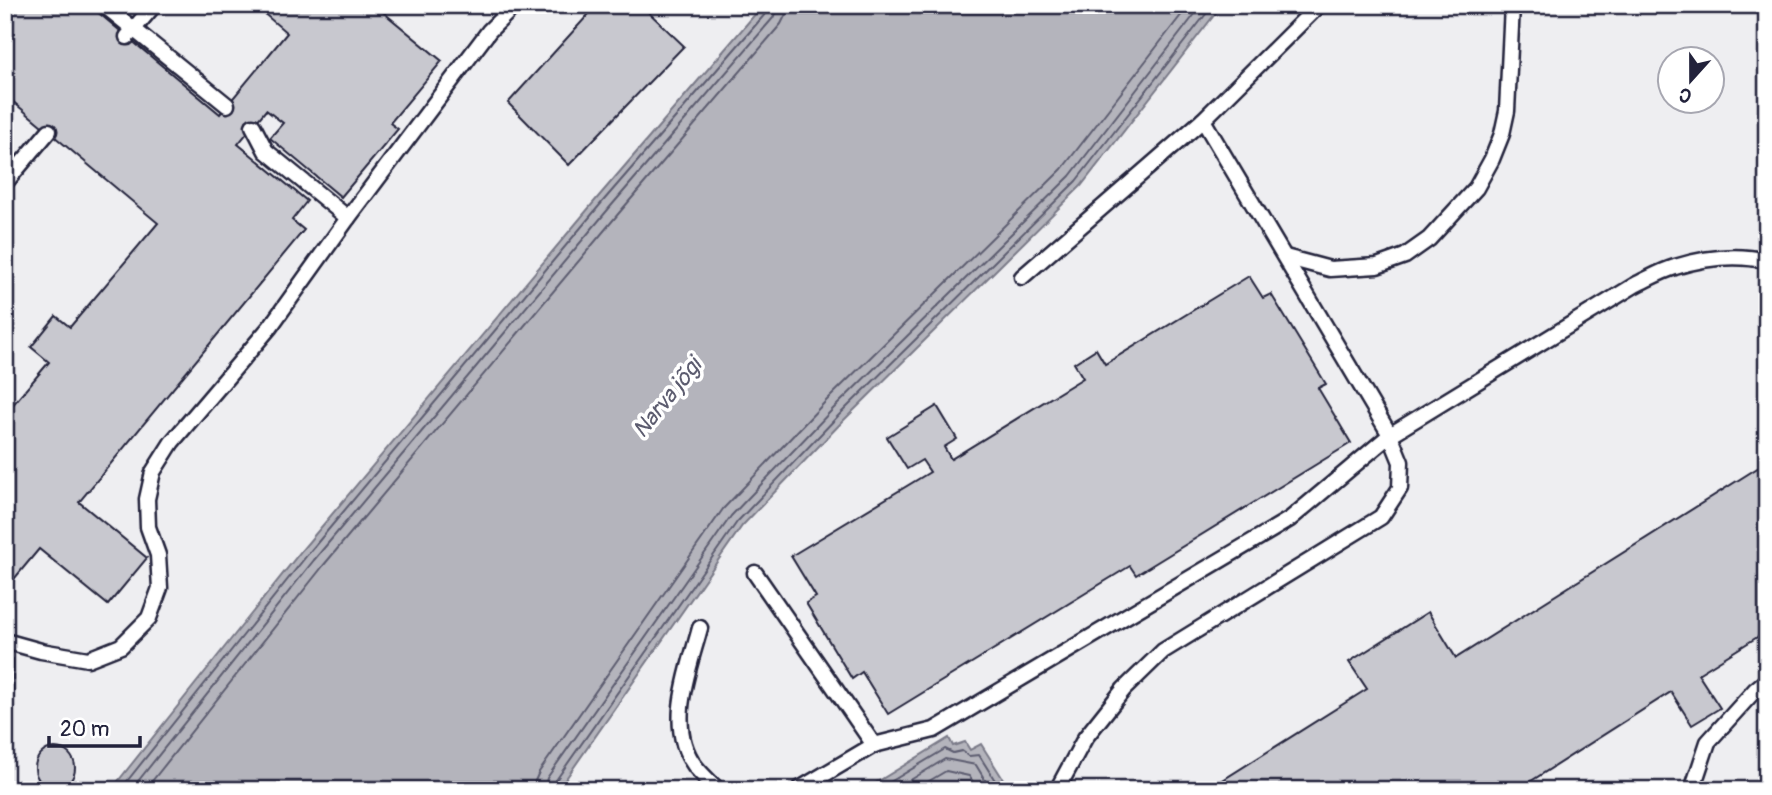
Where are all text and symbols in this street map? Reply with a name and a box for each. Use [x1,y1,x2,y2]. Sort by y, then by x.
north arrow [1656,46,1726,116]
text: С [1675,82,1695,108]
water label: Narva jõgi [626,349,710,444]
scale bar [49,704,140,748]
text: 20 m [60,716,109,743]

